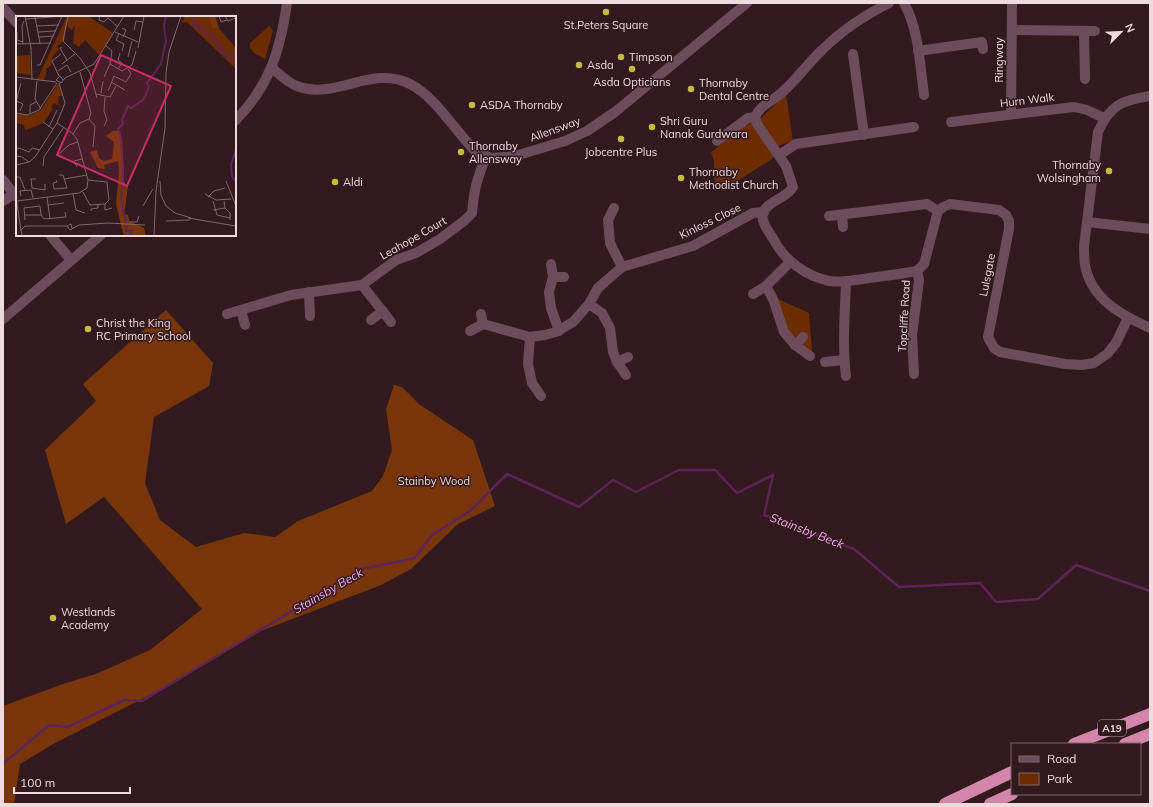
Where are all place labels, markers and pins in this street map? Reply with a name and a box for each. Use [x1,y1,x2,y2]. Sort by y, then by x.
marker: St.Peters Square [601,7,611,17]
place label: St.Peters Square [564,18,648,32]
place label: Timpson [629,50,673,64]
marker: Timpson [616,52,626,62]
place label: Asda [587,58,614,72]
marker: Asda [574,60,584,70]
marker: Asda Opticians [627,64,637,74]
place label: Asda Opticians [593,75,671,89]
place label: Thornaby Dental Centre [699,76,769,103]
marker: Thornaby Dental Centre [686,84,696,94]
place label: ASDA Thornaby [480,98,563,112]
marker: ASDA Thornaby [467,100,477,110]
place label: Shri Guru Nanak Gurdwara [660,114,748,141]
marker: Shri Guru Nanak Gurdwara [647,122,657,132]
marker: Jobcentre Plus [616,134,626,144]
place label: Thornaby Allensway [469,139,522,166]
place label: Jobcentre Plus [585,145,657,159]
marker: Thornaby Allensway [456,147,466,157]
place label: Thornaby Wolsingham [1037,158,1101,185]
place label: Thornaby Methodist Church [689,165,778,192]
marker: Thornaby Wolsingham [1104,166,1114,176]
marker: Thornaby Methodist Church [676,173,686,183]
place label: Aldi [343,175,363,189]
marker: Aldi [330,177,340,187]
place label: Christ the King RC Primary School [96,316,191,343]
marker: Christ the King RC Primary School [83,324,93,334]
place label: Westlands Academy [61,605,116,632]
marker: Westlands Academy [48,613,58,623]

